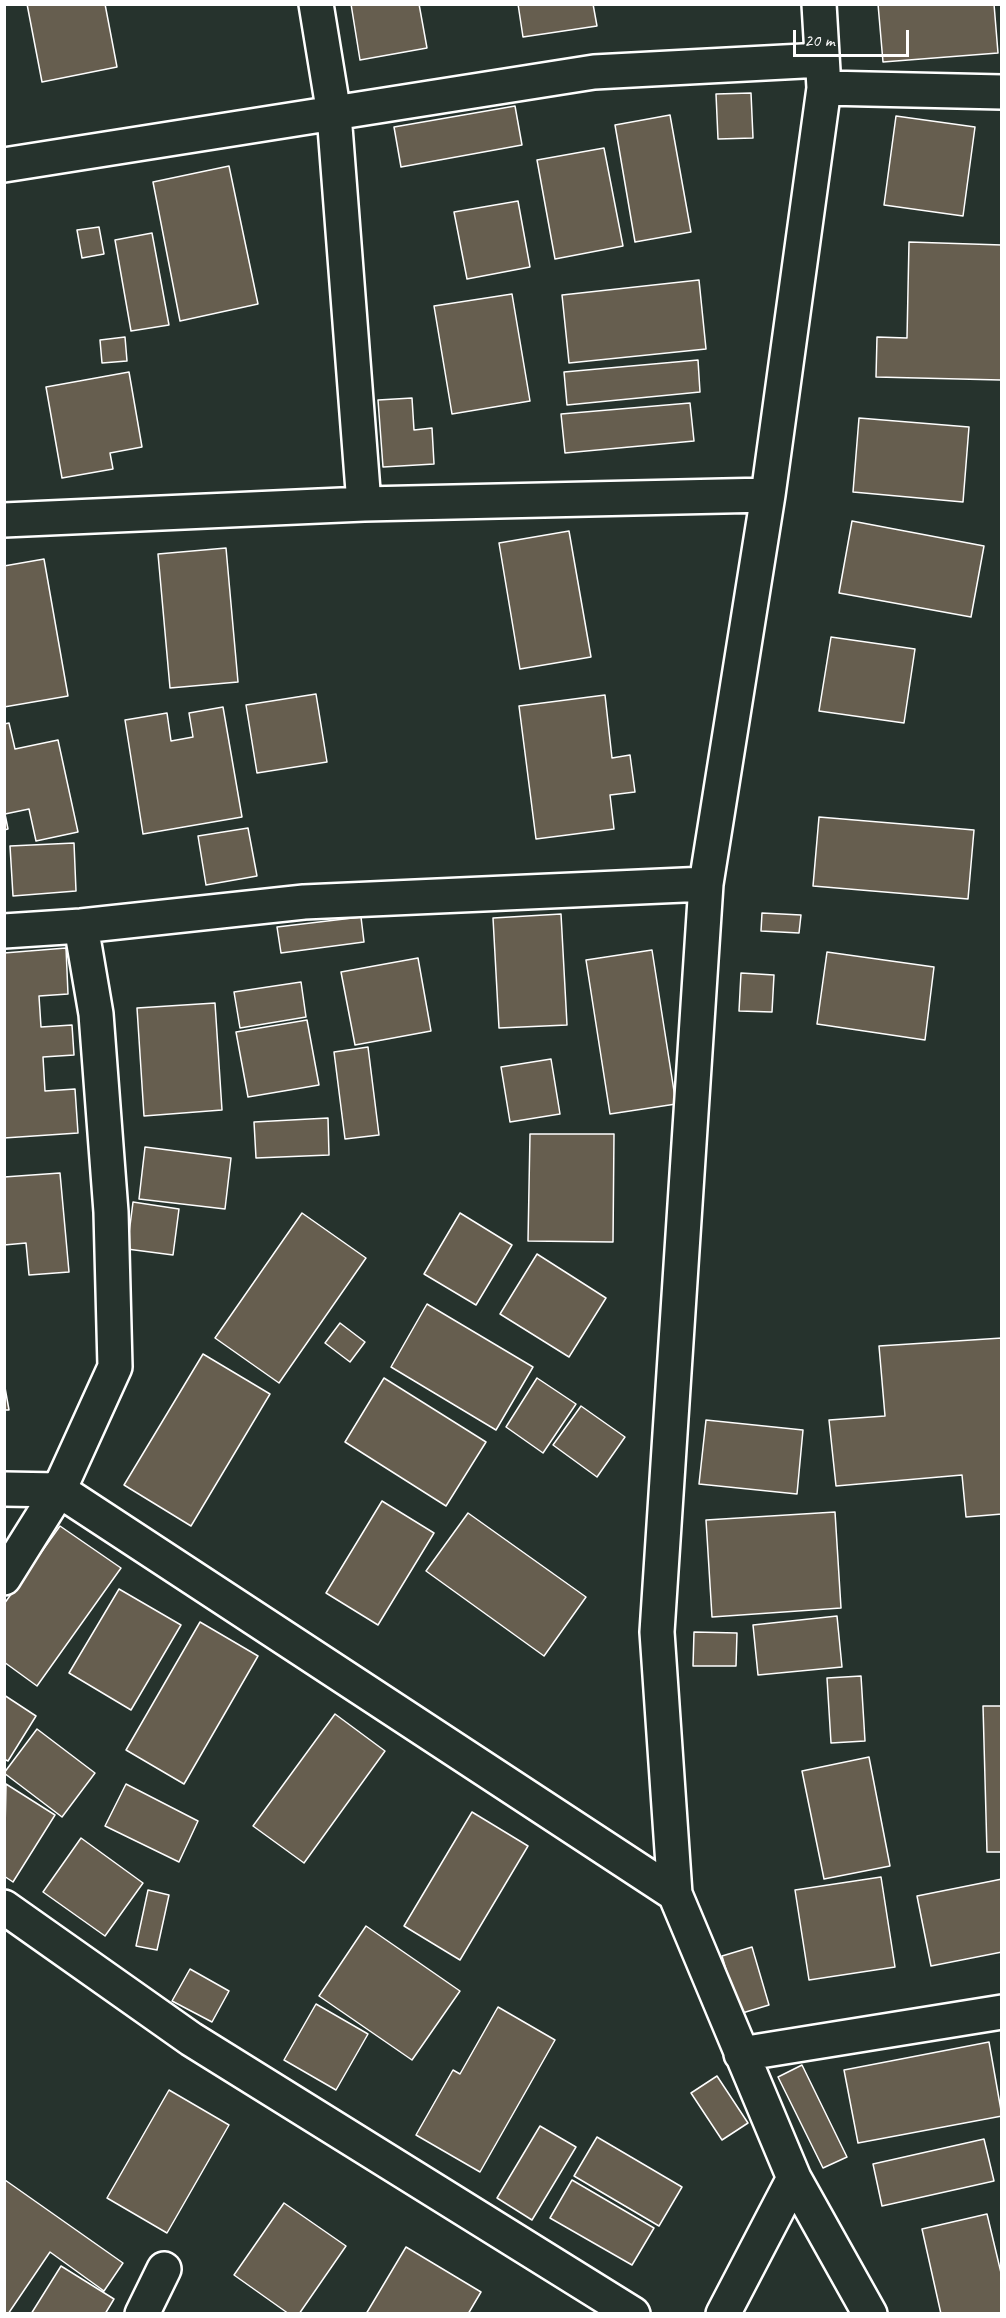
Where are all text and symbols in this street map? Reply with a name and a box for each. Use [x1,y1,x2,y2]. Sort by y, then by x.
scale bar [796,18,912,56]
text: 20 m [804,29,835,51]

